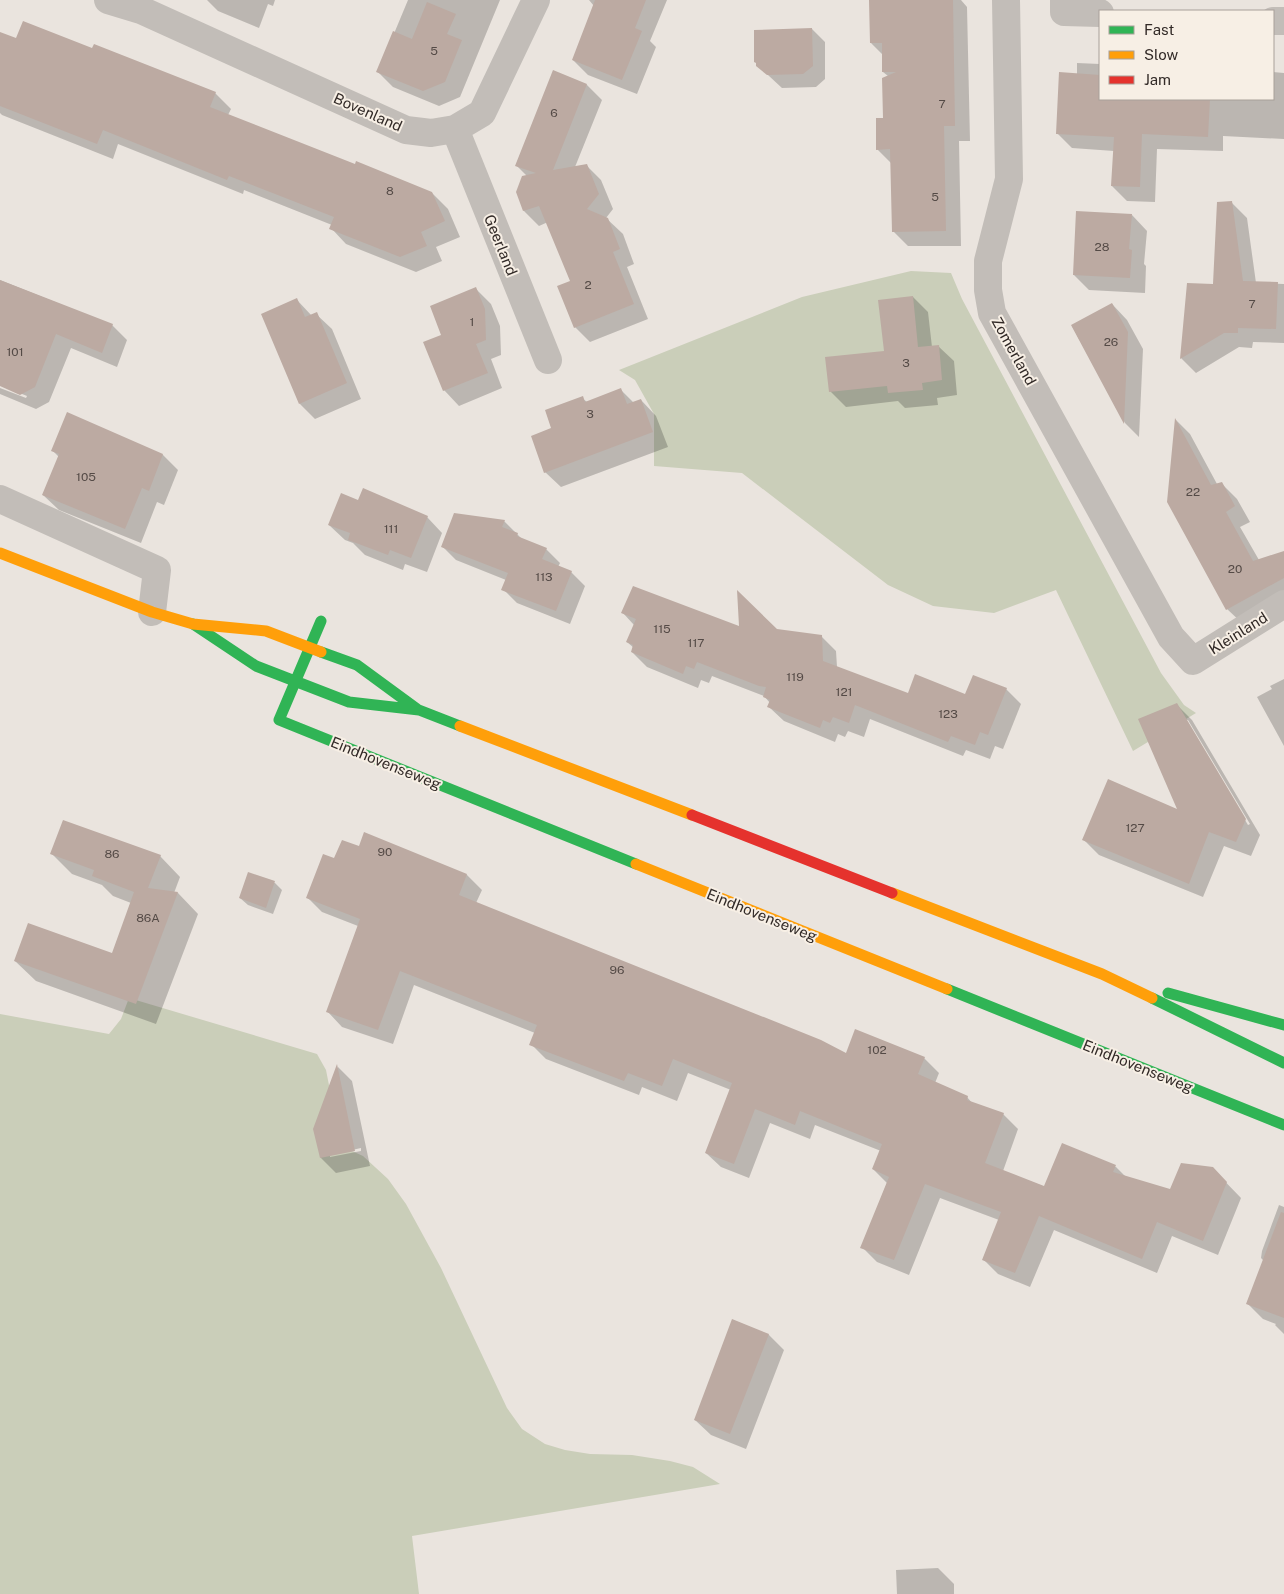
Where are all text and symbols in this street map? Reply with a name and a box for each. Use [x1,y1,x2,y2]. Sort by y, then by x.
legend [1099,10,1274,100]
text: Fast [1144,21,1174,38]
house number: 5 [430,44,438,58]
text: Slow [1144,46,1179,63]
text: Jam [1144,71,1171,88]
street label: Bovenland [331,89,405,135]
house number: 7 [938,97,946,111]
house number: 6 [550,106,558,120]
house number: 8 [386,184,394,198]
house number: 5 [931,190,939,204]
street label: Geerland [481,212,521,278]
house number: 28 [1095,240,1110,254]
house number: 2 [584,278,592,292]
house number: 7 [1248,297,1256,311]
street label: Zomerland [988,314,1040,388]
house number: 1 [470,315,474,329]
house number: 26 [1104,335,1118,349]
house number: 101 [6,345,24,359]
house number: 3 [902,356,910,370]
house number: 3 [586,407,594,421]
house number: 105 [76,470,96,484]
house number: 22 [1186,485,1200,499]
house number: 111 [384,522,398,536]
house number: 20 [1228,562,1242,576]
house number: 113 [535,570,553,584]
street label: Kleinland [1206,608,1270,658]
house number: 115 [653,622,671,636]
house number: 117 [688,636,704,650]
house number: 119 [786,670,804,684]
house number: 121 [836,685,852,699]
house number: 123 [938,707,958,721]
street label: Eindhovenseweg [328,733,444,793]
house number: 127 [1125,821,1145,835]
house number: 90 [378,845,392,859]
house number: 86 [104,847,120,861]
street label: Eindhovenseweg [704,885,820,945]
house number: 86A [136,911,160,925]
house number: 96 [610,963,624,977]
street label: Eindhovenseweg [1080,1036,1196,1096]
house number: 102 [867,1043,887,1057]

